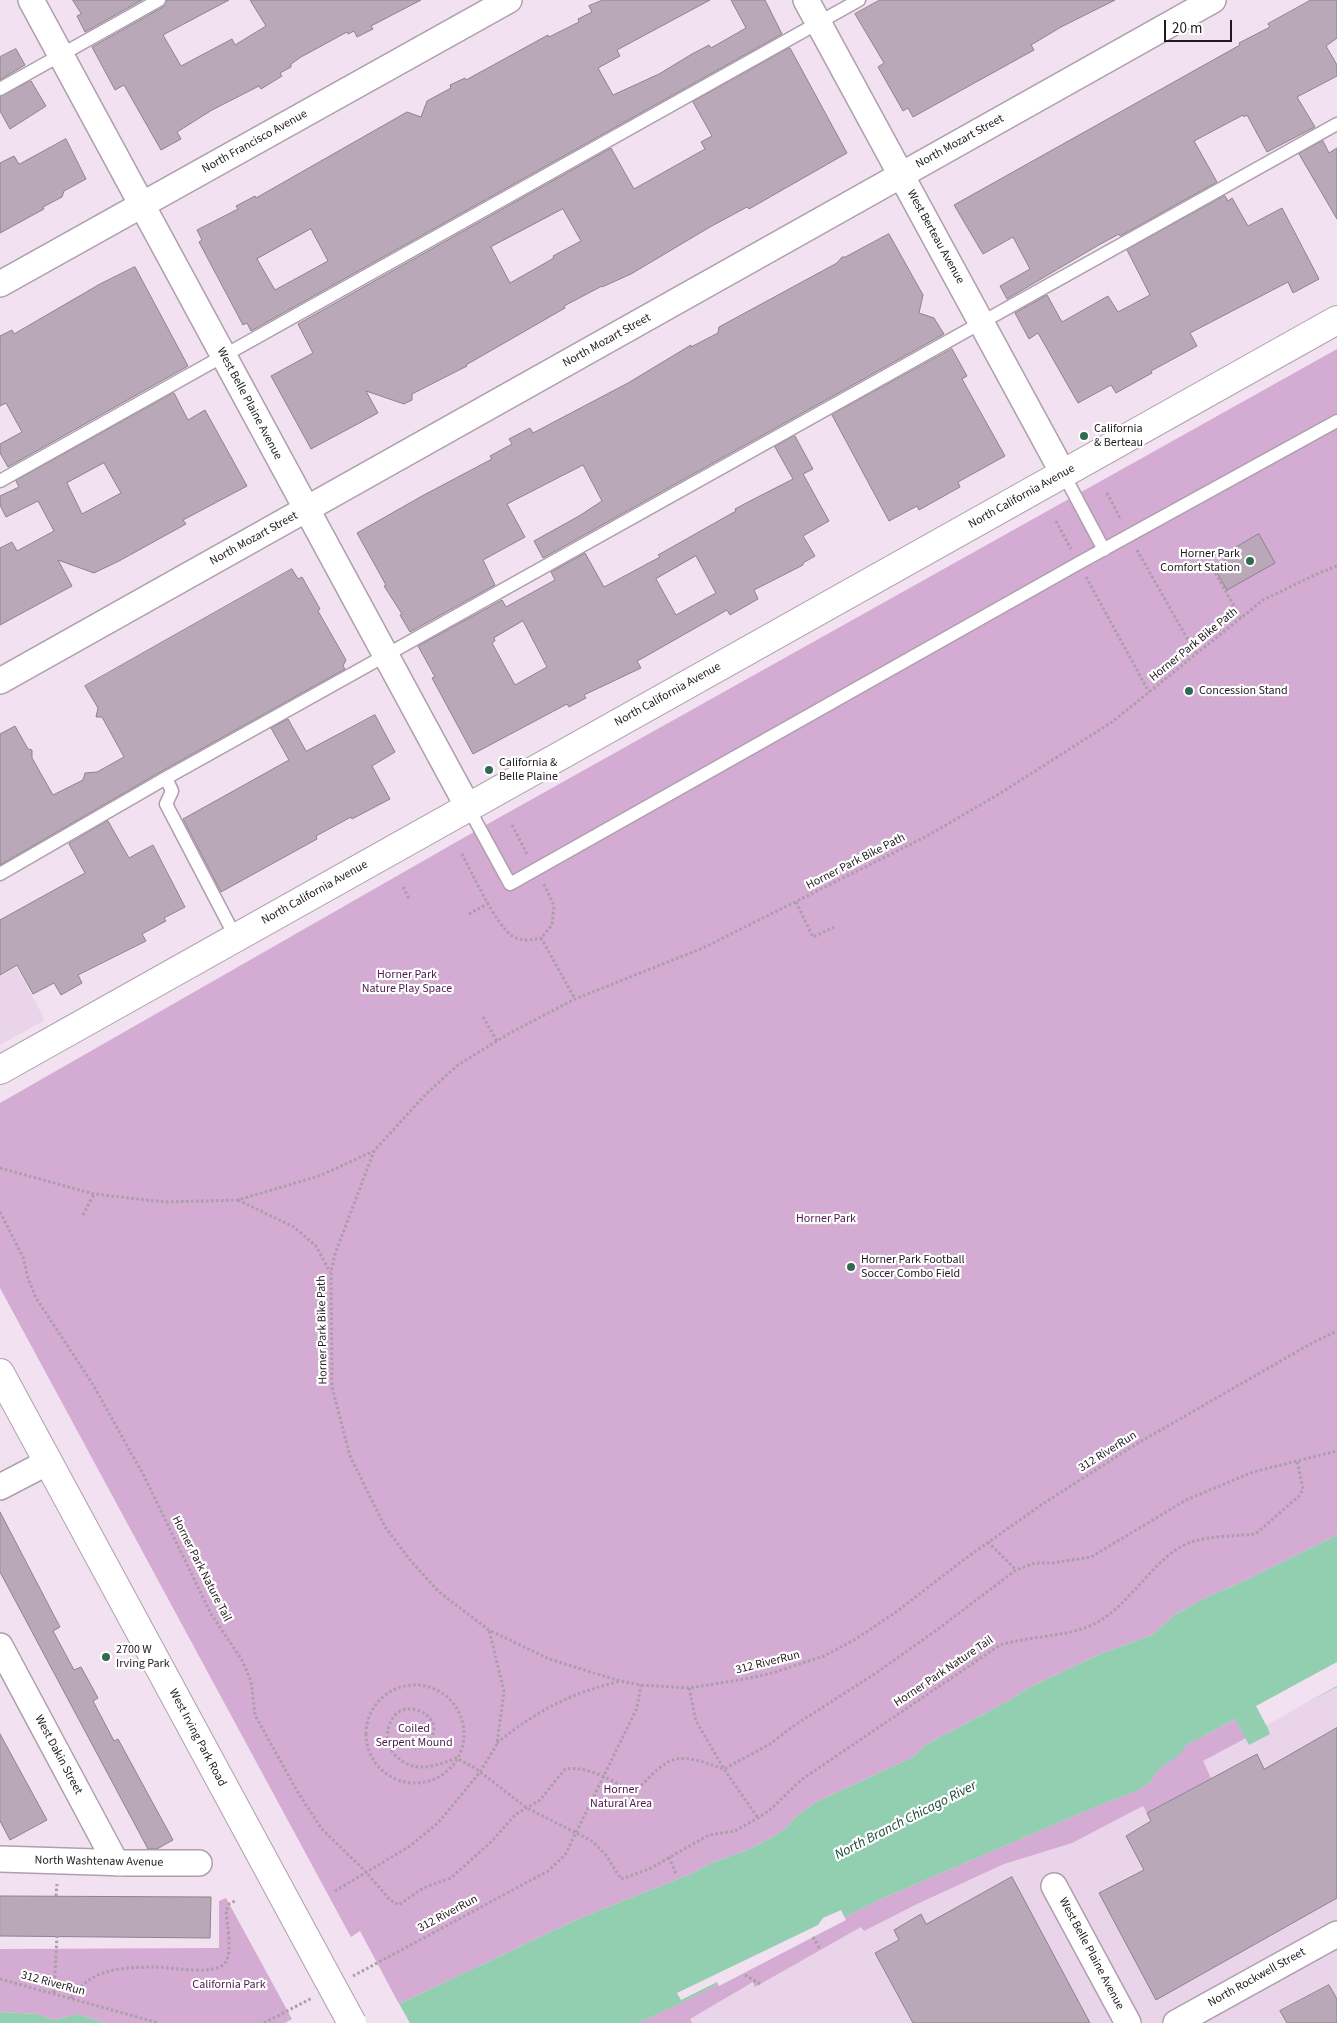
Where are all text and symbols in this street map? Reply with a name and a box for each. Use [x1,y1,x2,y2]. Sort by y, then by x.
scale bar [1167,10,1234,42]
text: 20 m [1172,18,1202,39]
street label: North Francisco Avenue [200,107,310,177]
street label: North Mozart Street [914,112,1006,172]
street label: West Berteau Avenue [903,187,967,287]
street label: North Mozart Street [561,311,653,371]
street label: West Belle Plaine Avenue [213,345,285,463]
place label: California & Berteau [1094,422,1143,450]
marker: California & Berteau [1078,430,1090,442]
street label: North California Avenue [966,462,1078,532]
street label: North Mozart Street [208,509,300,569]
place label: Horner Park Comfort Station [1160,547,1240,575]
marker: Horner Park Comfort Station [1244,555,1256,567]
street label: Horner Park Bike Path [1147,605,1241,685]
street label: North California Avenue [612,660,724,730]
place label: Concession Stand [1199,684,1288,698]
marker: Concession Stand [1183,685,1195,697]
place label: California & Belle Plaine [499,756,558,784]
marker: California & Belle Plaine [483,764,495,776]
street label: Horner Park Bike Path [804,831,908,893]
street label: North California Avenue [259,858,371,928]
park label: Horner Park Nature Play Space [362,968,452,996]
park label: Horner Park [796,1212,856,1226]
place label: Horner Park Football Soccer Combo Field [861,1253,965,1281]
marker: Horner Park Football Soccer Combo Field [845,1261,857,1273]
street label: Horner Park Bike Path [315,1275,331,1385]
street label: 312 RiverRun [1076,1428,1140,1476]
street label: Horner Park Nature Tail [168,1514,234,1624]
street label: Horner Park Nature Tail [892,1633,996,1711]
place label: 2700 W Irving Park [116,1643,170,1671]
street label: 312 RiverRun [734,1648,802,1678]
marker: 2700 W Irving Park [100,1651,112,1663]
street label: West Irving Park Road [165,1687,229,1789]
street label: West Dakin Street [31,1713,85,1797]
park label: Coiled Serpent Mound [375,1722,453,1750]
water label: North Branch Chicago River [832,1778,980,1864]
park label: Horner Natural Area [590,1783,652,1811]
street label: North Washtenaw Avenue [35,1854,163,1870]
street label: 312 RiverRun [416,1892,480,1936]
street label: West Belle Plaine Avenue [1055,1895,1127,2013]
street label: North Rockwell Street [1206,1945,1308,2011]
street label: 312 RiverRun [19,1969,87,1999]
park label: California Park [192,1978,266,1992]

